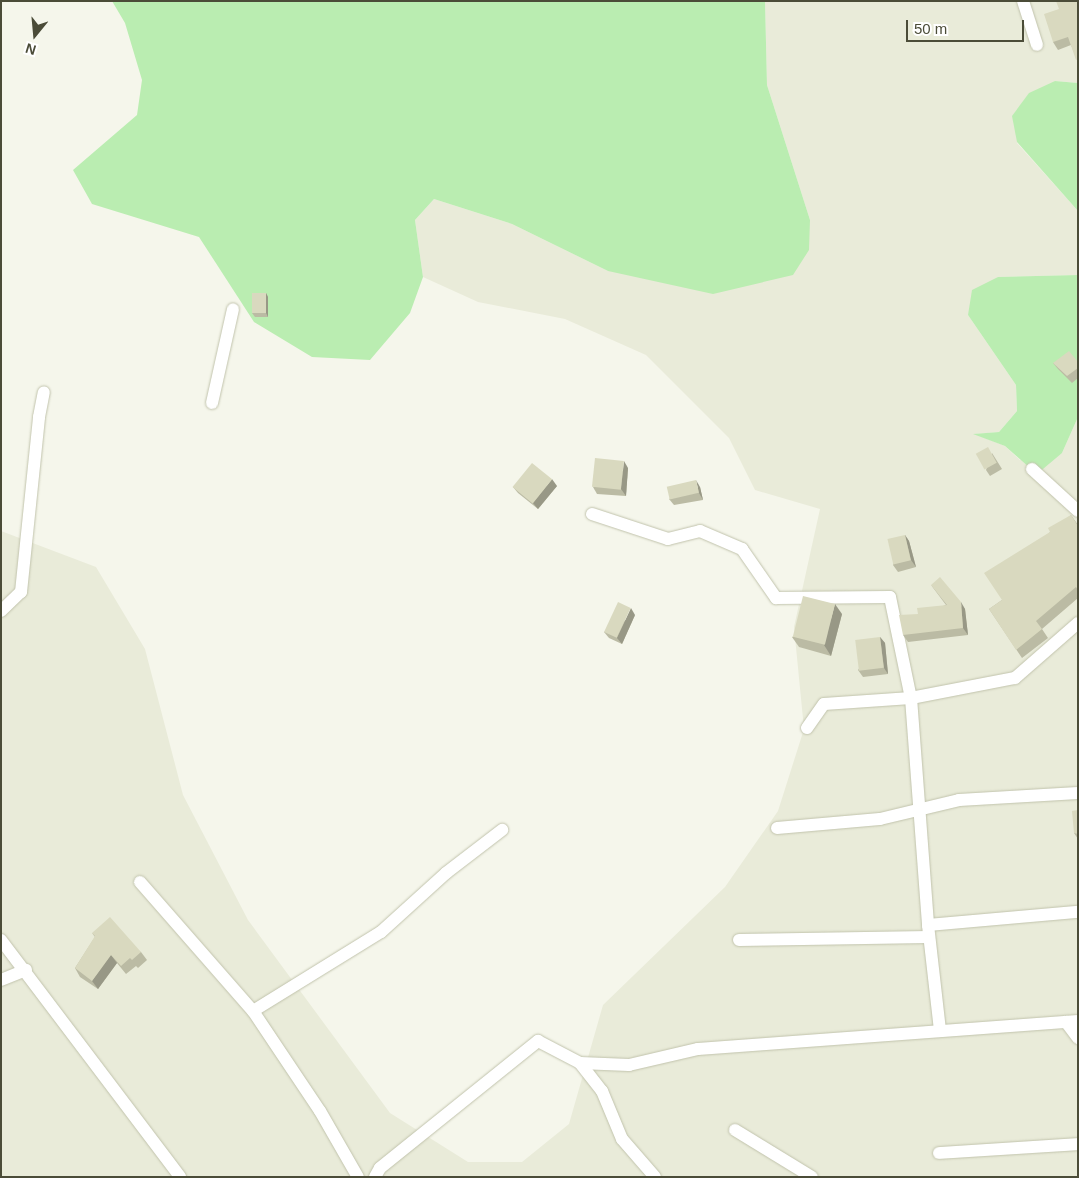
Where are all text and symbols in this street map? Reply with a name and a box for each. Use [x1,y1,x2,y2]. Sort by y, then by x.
north arrow [10,10,60,60]
scale bar [909,10,1026,42]
text: 50 m [914,20,947,37]
text: N [23,40,38,58]

